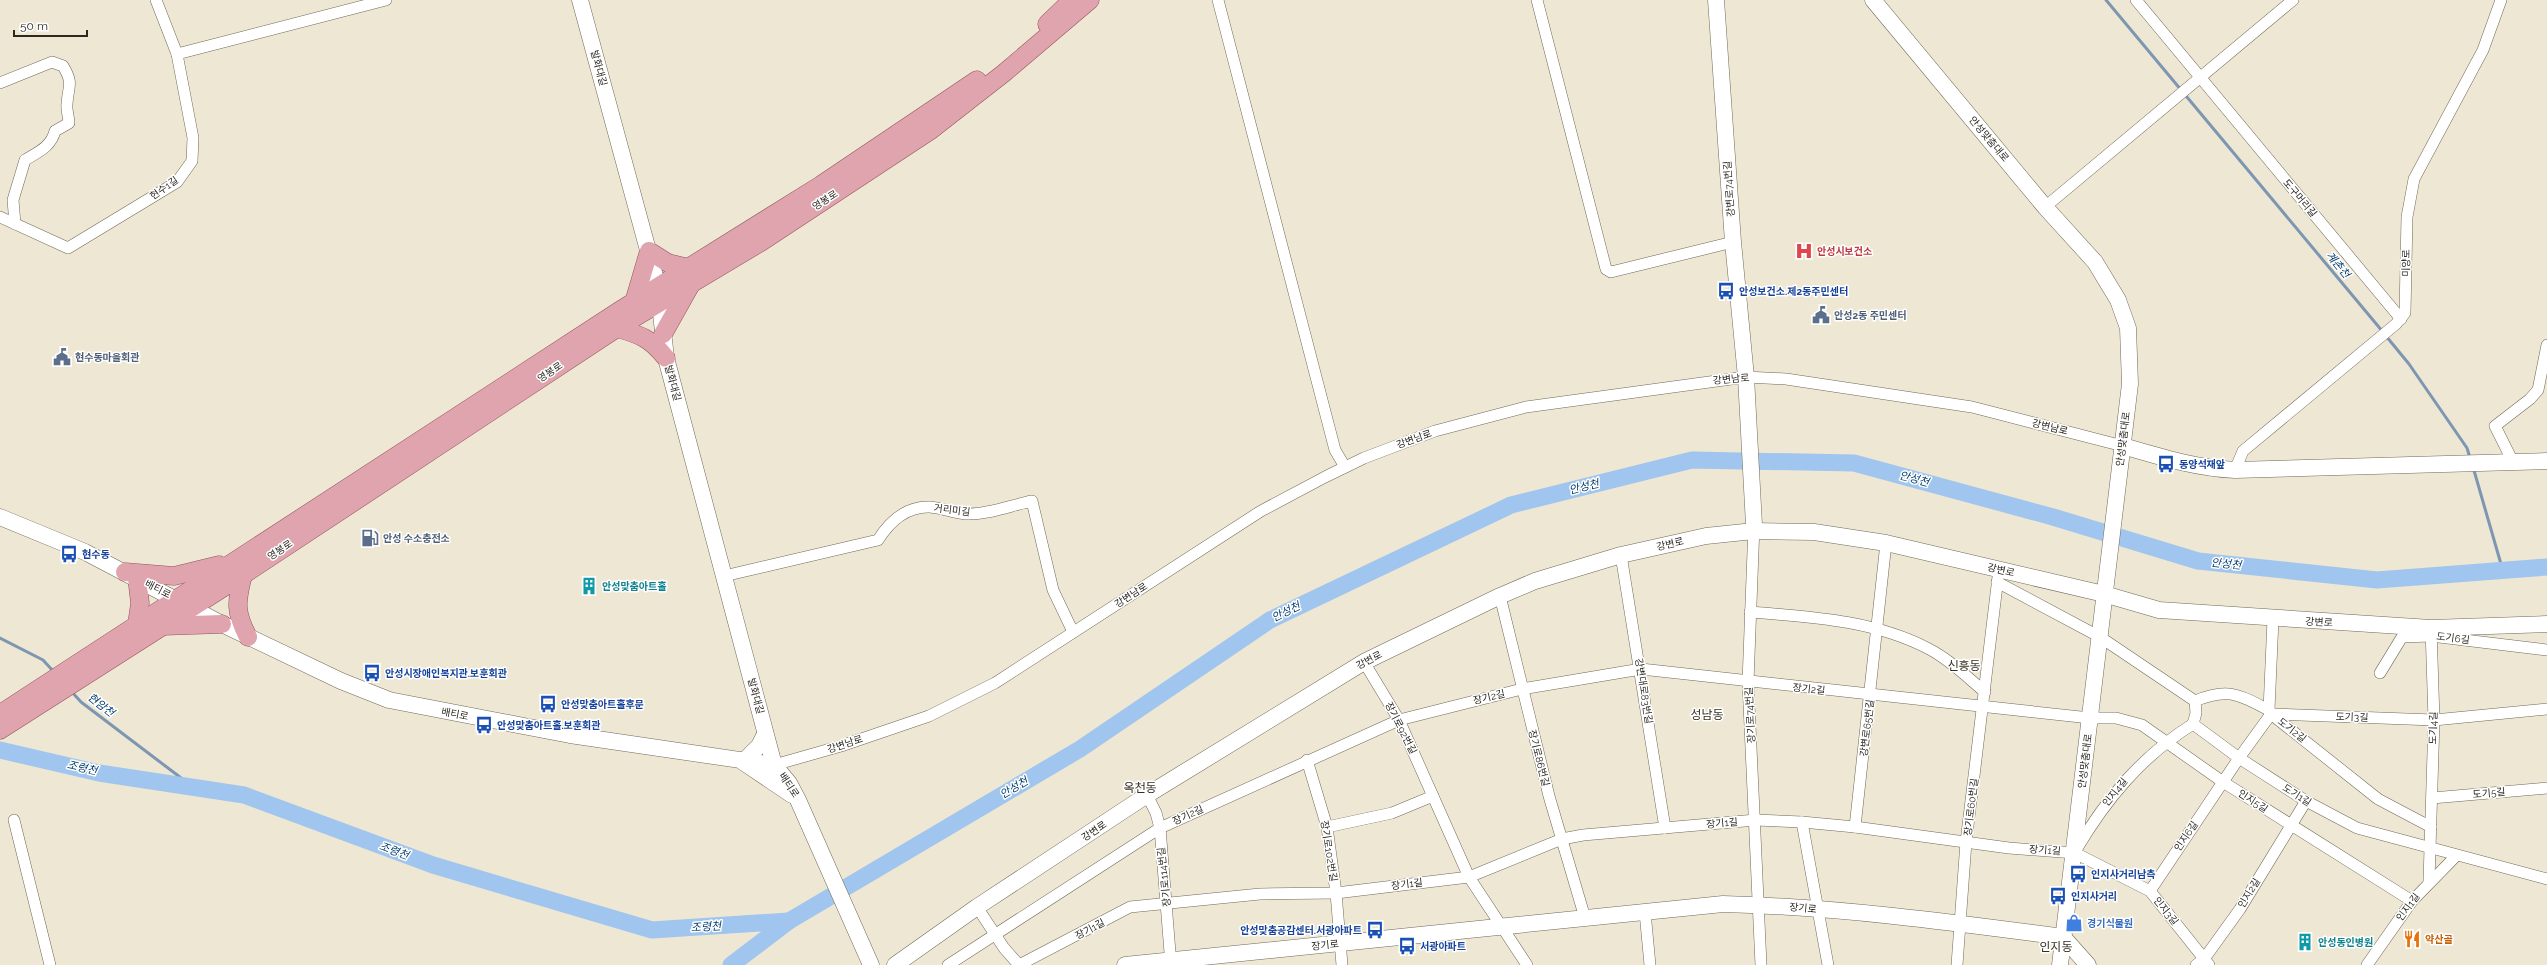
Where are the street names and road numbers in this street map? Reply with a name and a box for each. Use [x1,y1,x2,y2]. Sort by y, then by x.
street label: 발화대길 [589,49,609,87]
street label: 안성맞춤대로 [1967,114,2011,164]
street label: 강변로74번길 [1722,161,1736,217]
street label: 현수1길 [148,174,180,202]
street label: 도구머리길 [2281,177,2319,219]
street label: 영봉로 [810,188,840,212]
street label: 미양로 [2400,249,2412,277]
street label: 영봉로 [535,360,565,384]
street label: 발화대길 [663,364,683,402]
street label: 강변남로 [1712,372,1750,386]
street label: 안성맞춤대로 [2114,411,2132,467]
street label: 강변남로 [2031,417,2069,437]
street label: 강변남로 [1395,428,1433,450]
street label: 거리미길 [933,502,971,518]
street label: 강변로 [1655,536,1685,552]
street label: 영봉로 [265,538,295,562]
street label: 강변로 [1986,562,2016,578]
street label: 배티로 [143,578,173,600]
street label: 강변남로 [1113,580,1149,610]
street label: 강변로 [2305,616,2333,628]
street label: 도기6길 [2436,630,2470,646]
street label: 강변로 [1354,649,1384,671]
street label: 강변대로83번길 [1633,657,1655,725]
street label: 발화대길 [746,677,766,715]
street label: 장기2길 [1792,682,1826,696]
street label: 장기로74번길 [1743,687,1757,743]
street label: 장기2길 [1472,688,1506,706]
street label: 강변로65번길 [1858,699,1876,757]
street label: 장기로92번길 [1383,700,1419,756]
street label: 배티로 [440,706,470,722]
street label: 도기3길 [2335,711,2369,723]
street label: 도기4길 [2427,711,2439,745]
street label: 도기2길 [2276,716,2308,744]
street label: 장기로86번길 [1527,729,1551,787]
street label: 강변남로 [826,733,864,755]
street label: 안성맞춤대로 [2076,733,2094,789]
street label: 배티로 [777,770,801,800]
street label: 인지4길 [2100,776,2130,808]
street label: 장기로60번길 [1962,777,1980,837]
street label: 도기1길 [2281,782,2313,808]
street label: 도기5길 [2472,786,2506,800]
street label: 인지5길 [2236,787,2270,815]
street label: 장기2길 [1171,803,1205,827]
street label: 장기1길 [1706,816,1738,830]
street label: 강변로 [1079,819,1109,843]
street label: 인지6길 [2172,819,2200,853]
street label: 장기로102번길 [1319,820,1339,882]
street label: 장기1길 [2029,843,2061,857]
street label: 장기로114번길 [1155,847,1173,907]
street label: 인지2길 [2236,876,2262,910]
street label: 장기1길 [1391,877,1423,891]
street label: 인지1길 [2394,891,2422,923]
street label: 인지3길 [2151,895,2181,927]
street label: 장기로 [1789,901,1817,915]
street label: 장기1길 [1073,917,1107,941]
street label: 장기로 [1311,938,1339,952]

